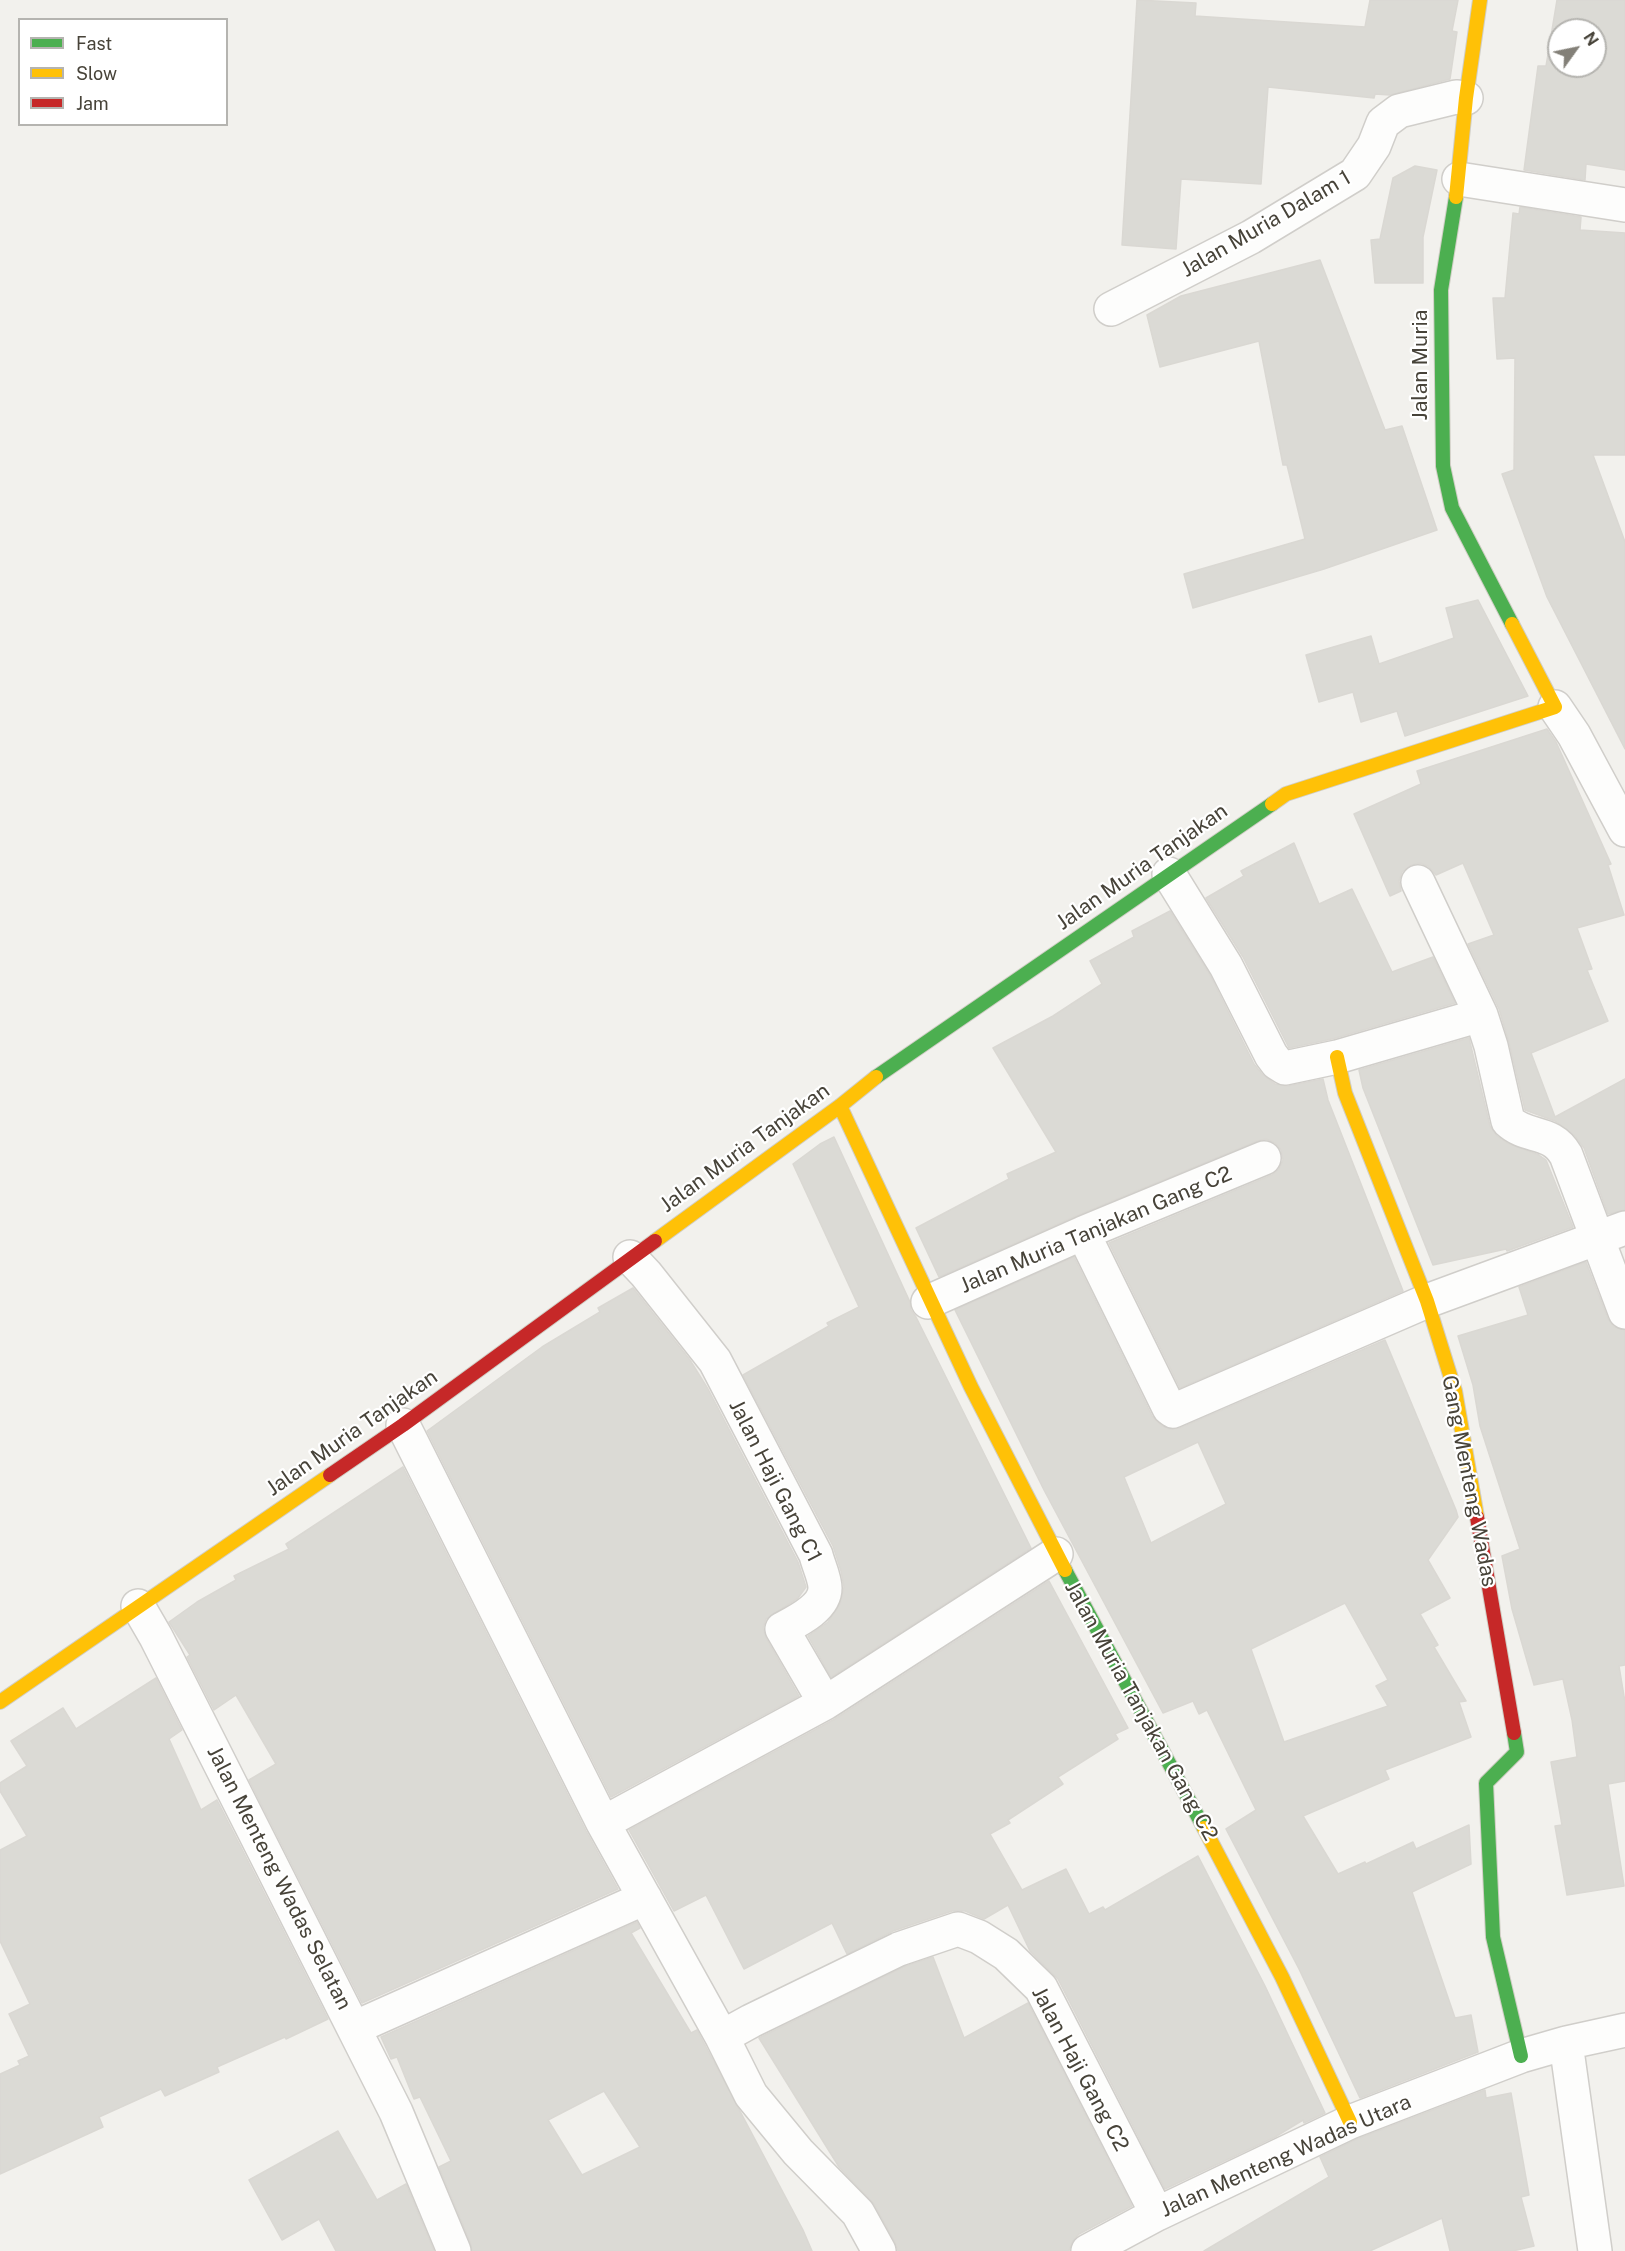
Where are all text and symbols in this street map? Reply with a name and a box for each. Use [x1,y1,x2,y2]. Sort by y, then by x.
legend [18,18,228,126]
north arrow [1547,18,1607,78]
text: N [1579,29,1602,49]
text: Fast [76,33,112,54]
text: Slow [76,63,117,84]
text: Jam [76,93,109,114]
street label: Jalan Muria Dalam 1 [1177,165,1355,283]
street label: Jalan Muria [1408,310,1434,420]
street label: Jalan Muria Tanjakan [1052,798,1232,936]
street label: Jalan Muria Tanjakan [655,1078,835,1218]
street label: Jalan Muria Tanjakan Gang C2 [956,1161,1236,1299]
street label: Jalan Muria Tanjakan [262,1364,442,1502]
street label: Gang Menteng Wadas [1436,1373,1502,1589]
street label: Jalan Haji Gang C1 [723,1396,827,1566]
street label: Jalan Muria Tanjakan Gang C2 [1059,1577,1223,1845]
street label: Jalan Menteng Wadas Selatan [201,1742,357,2014]
street label: Jalan Haji Gang C2 [1026,1982,1134,2156]
street label: Jalan Menteng Wadas Utara [1157,2089,1415,2223]

